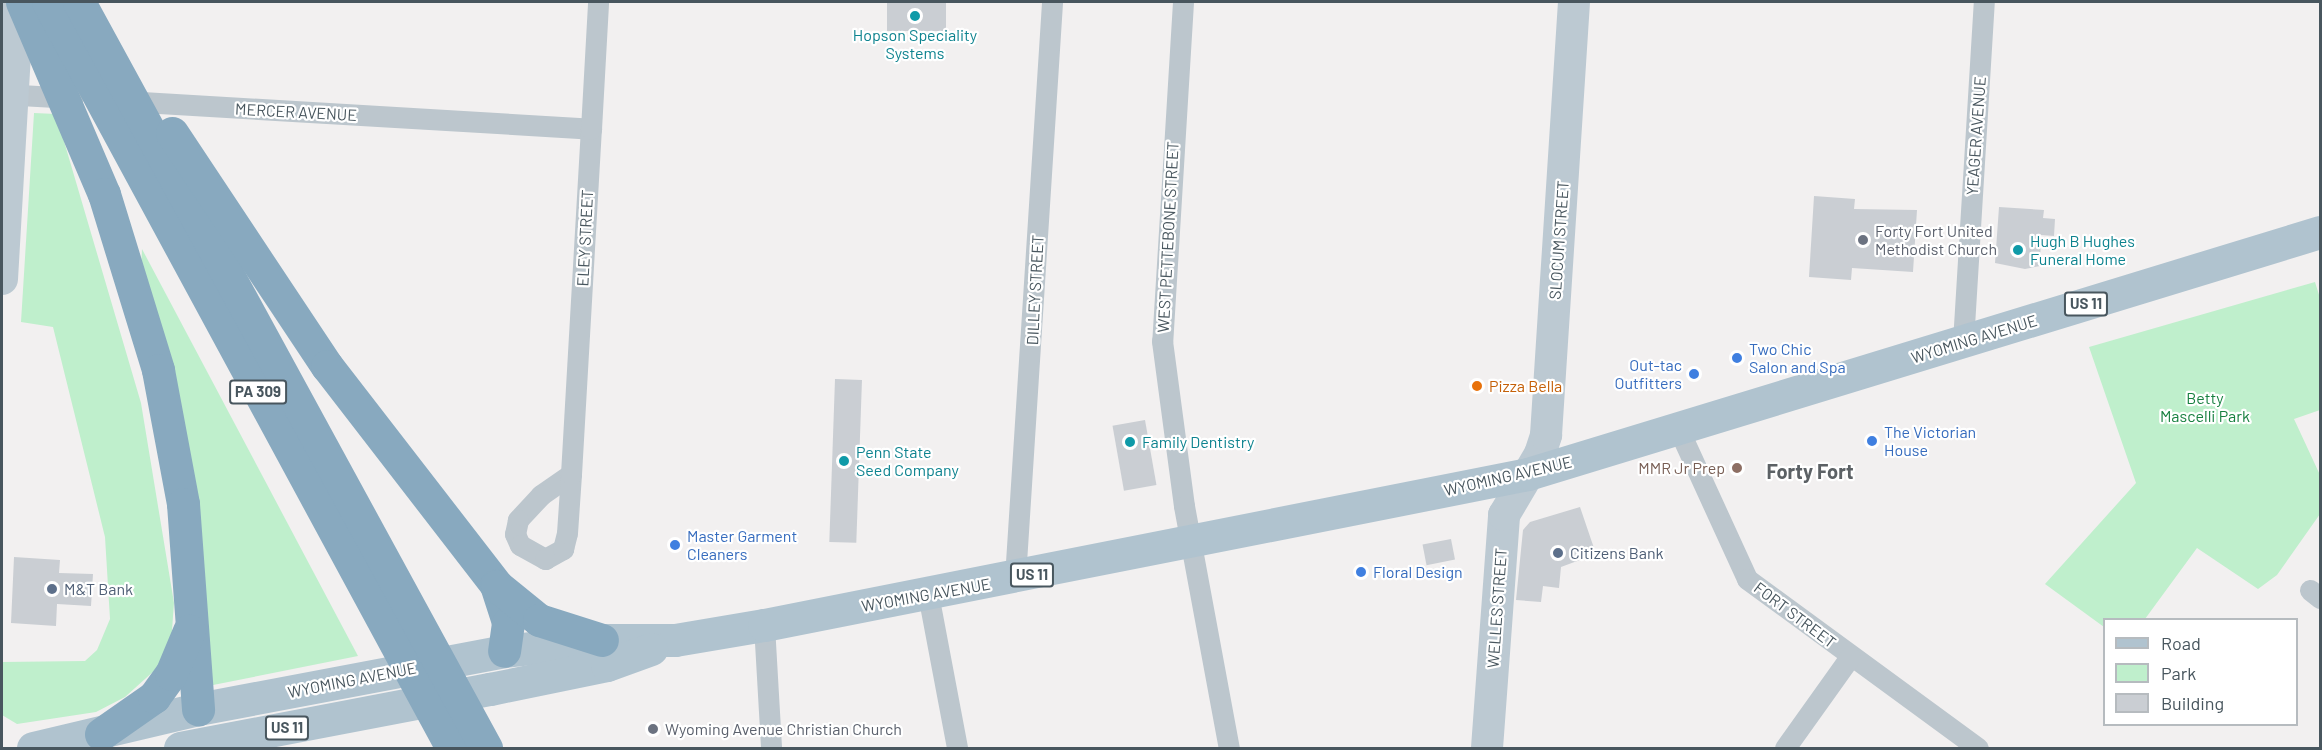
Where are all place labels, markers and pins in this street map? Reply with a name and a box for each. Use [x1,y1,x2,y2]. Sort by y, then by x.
marker: Hopson Speciality Systems [908,9,922,23]
place label: Hopson Speciality Systems [853,25,977,63]
place label: Forty Fort United Methodist Church [1875,221,1997,259]
place label: Hugh B Hughes Funeral Home [2030,231,2135,269]
marker: Forty Fort United Methodist Church [1856,233,1870,247]
marker: Hugh B Hughes Funeral Home [2011,243,2025,257]
place label: Two Chic Salon and Spa [1749,339,1846,377]
marker: Two Chic Salon and Spa [1730,351,1744,365]
place label: Out-tac Outfitters [1614,355,1682,393]
marker: Out-tac Outfitters [1687,367,1701,381]
place label: Pizza Bella [1489,376,1562,396]
marker: Pizza Bella [1470,379,1484,393]
place label: The Victorian House [1884,422,1976,460]
place label: Family Dentistry [1142,432,1254,452]
marker: The Victorian House [1865,434,1879,448]
marker: Family Dentistry [1123,435,1137,449]
place label: Penn State Seed Company [856,442,959,480]
marker: Penn State Seed Company [837,454,851,468]
place label: MMR Jr Prep [1638,458,1725,478]
marker: MMR Jr Prep [1730,461,1744,475]
place label: Master Garment Cleaners [687,526,797,564]
marker: Master Garment Cleaners [668,538,682,552]
place label: Citizens Bank [1570,543,1664,563]
marker: Citizens Bank [1551,546,1565,560]
place label: Floral Design [1373,562,1463,582]
marker: Floral Design [1354,565,1368,579]
place label: M&T Bank [64,579,133,599]
marker: M&T Bank [45,582,59,596]
place label: Wyoming Avenue Christian Church [665,719,902,739]
marker: Wyoming Avenue Christian Church [646,722,660,736]

